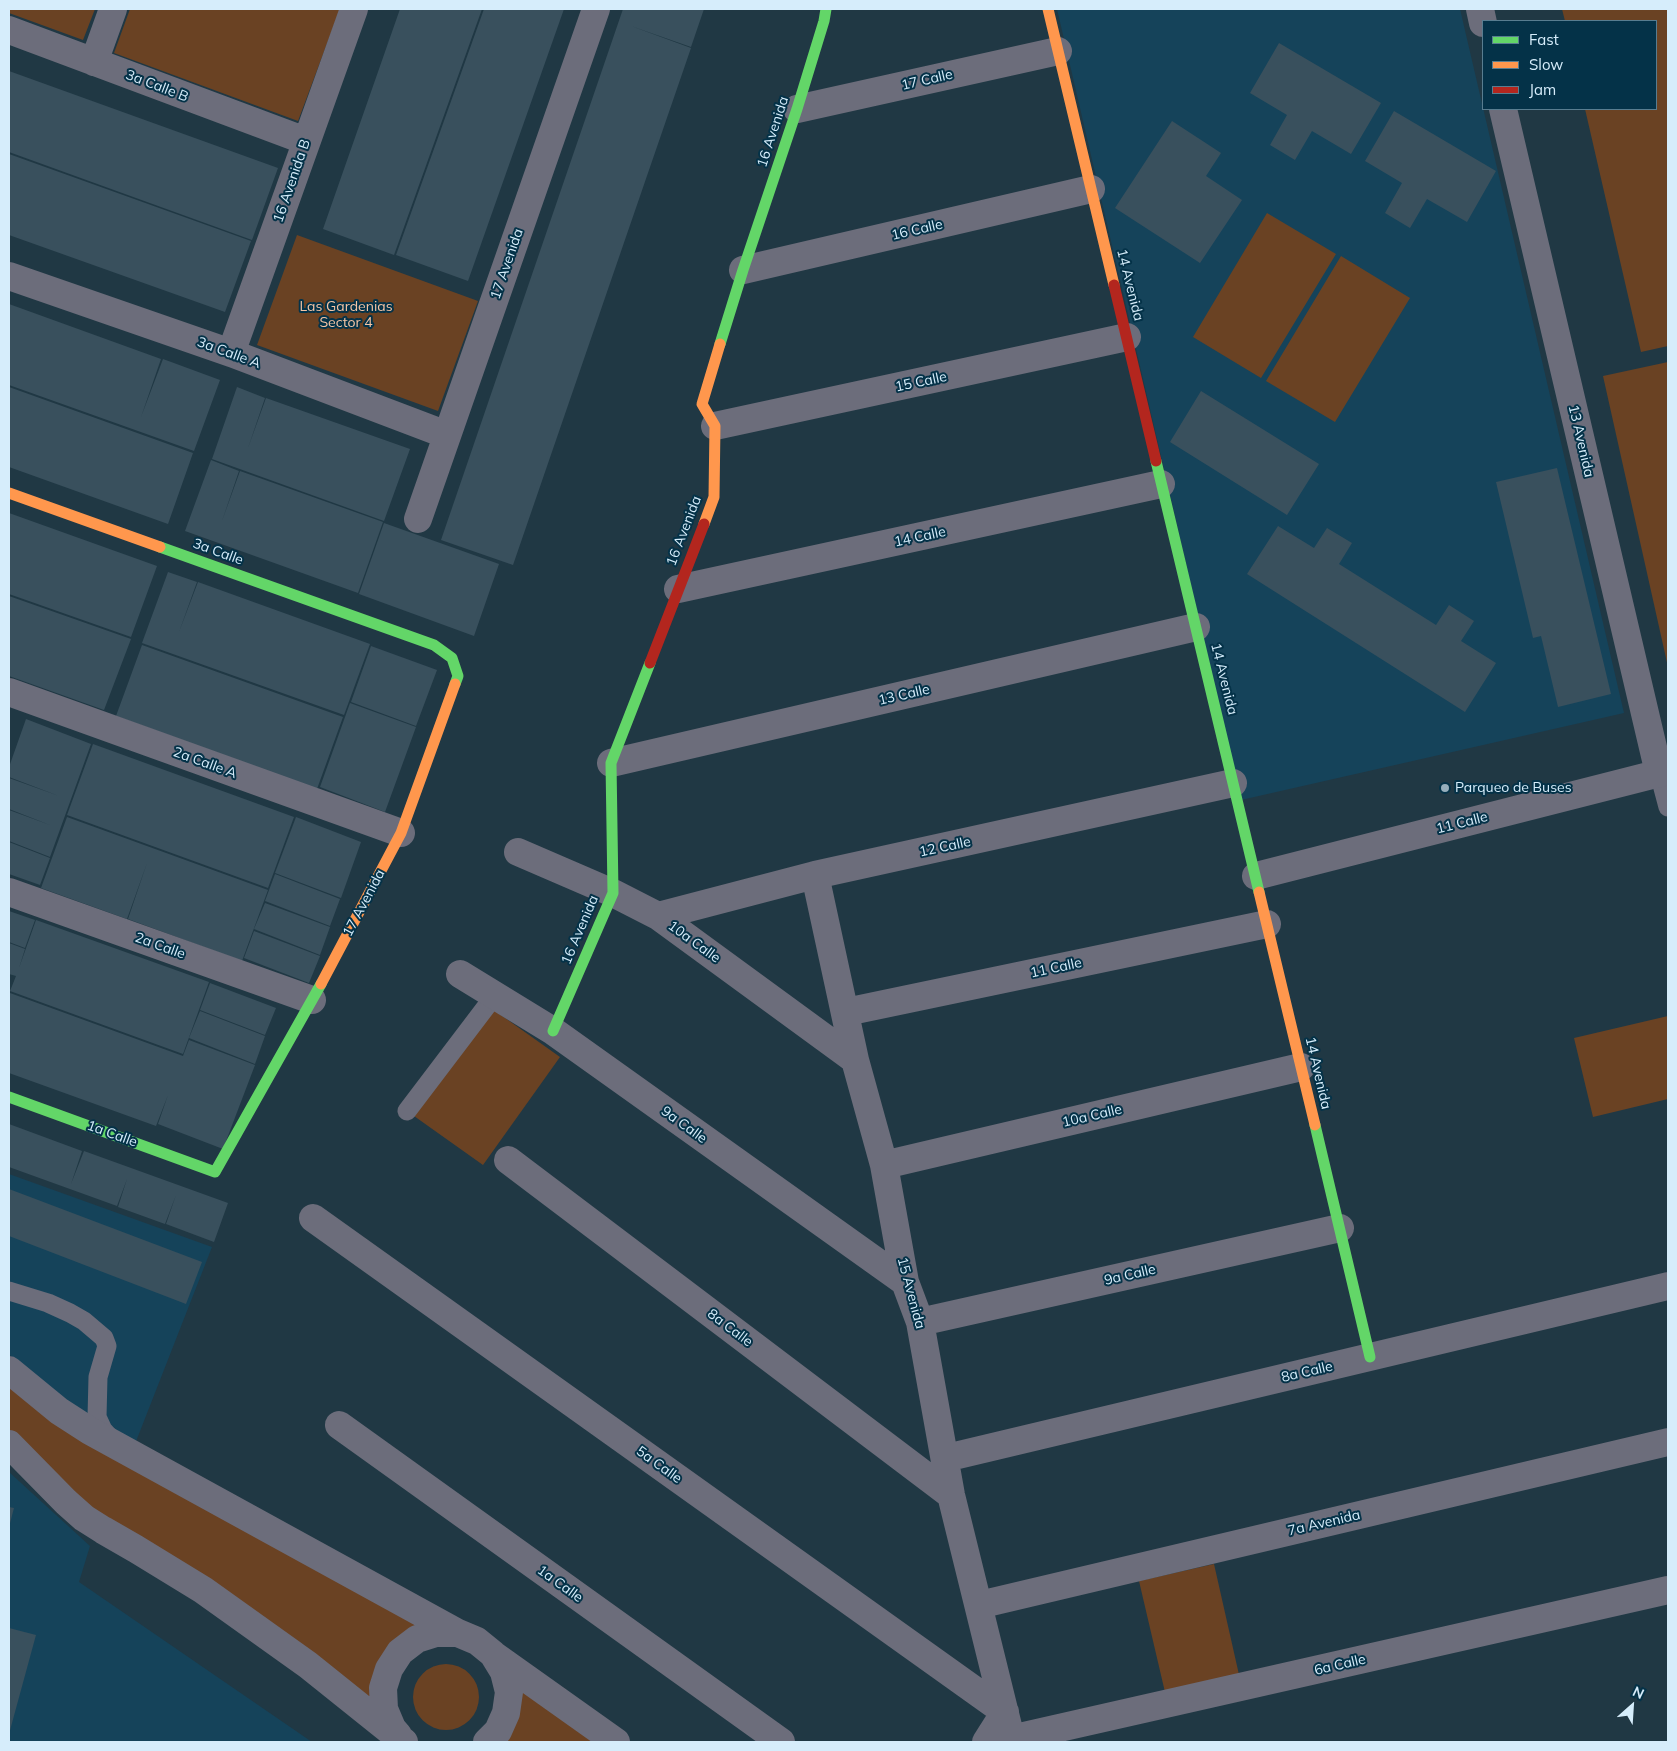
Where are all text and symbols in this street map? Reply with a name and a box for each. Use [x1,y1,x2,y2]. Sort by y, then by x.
legend [1482,20,1657,110]
text: Fast [1529,30,1559,49]
text: Slow [1529,55,1563,74]
street label: 3a Calle B [123,66,191,106]
street label: 17 Calle [900,66,954,94]
text: Jam [1529,80,1556,99]
street label: 16 Avenida [754,94,792,170]
street label: 16 Avenida B [270,137,314,225]
street label: 16 Calle [890,216,944,244]
street label: 17 Avenida [487,226,527,302]
street label: 14 Avenida [1113,247,1147,323]
park label: Las Gardenias Sector 4 [299,299,393,332]
street label: 3a Calle A [195,334,263,372]
street label: 15 Calle [894,368,948,396]
street label: 13 Avenida [1565,403,1597,479]
street label: 16 Avenida [663,494,705,568]
street label: 14 Calle [893,523,947,551]
street label: 3a Calle [190,535,246,569]
street label: 14 Avenida [1207,641,1241,717]
street label: 13 Calle [877,681,931,709]
street label: 2a Calle A [171,744,239,782]
place label: Parqueo de Buses [1455,780,1572,796]
marker: Parqueo de Buses [1439,782,1451,794]
street label: 11 Calle [1435,809,1489,837]
street label: 12 Calle [918,833,972,861]
street label: 17 Avenida [339,867,389,939]
street label: 16 Avenida [558,893,602,967]
street label: 10a Calle [664,917,724,967]
street label: 2a Calle [132,929,188,963]
street label: 11 Calle [1029,954,1083,982]
street label: 14 Avenida [1302,1035,1334,1111]
street label: 10a Calle [1060,1101,1124,1131]
street label: 9a Calle [658,1103,710,1147]
street label: 1a Calle [84,1117,140,1151]
street label: 15 Avenida [893,1255,929,1331]
street label: 9a Calle [1103,1261,1157,1289]
street label: 8a Calle [704,1305,756,1351]
street label: 8a Calle [1280,1358,1334,1386]
street label: 5a Calle [633,1443,685,1487]
street label: 7a Avenida [1286,1507,1362,1539]
street label: 1a Calle [534,1562,586,1606]
street label: 6a Calle [1313,1651,1367,1679]
north arrow [1607,1681,1657,1731]
text: N [1630,1682,1647,1703]

